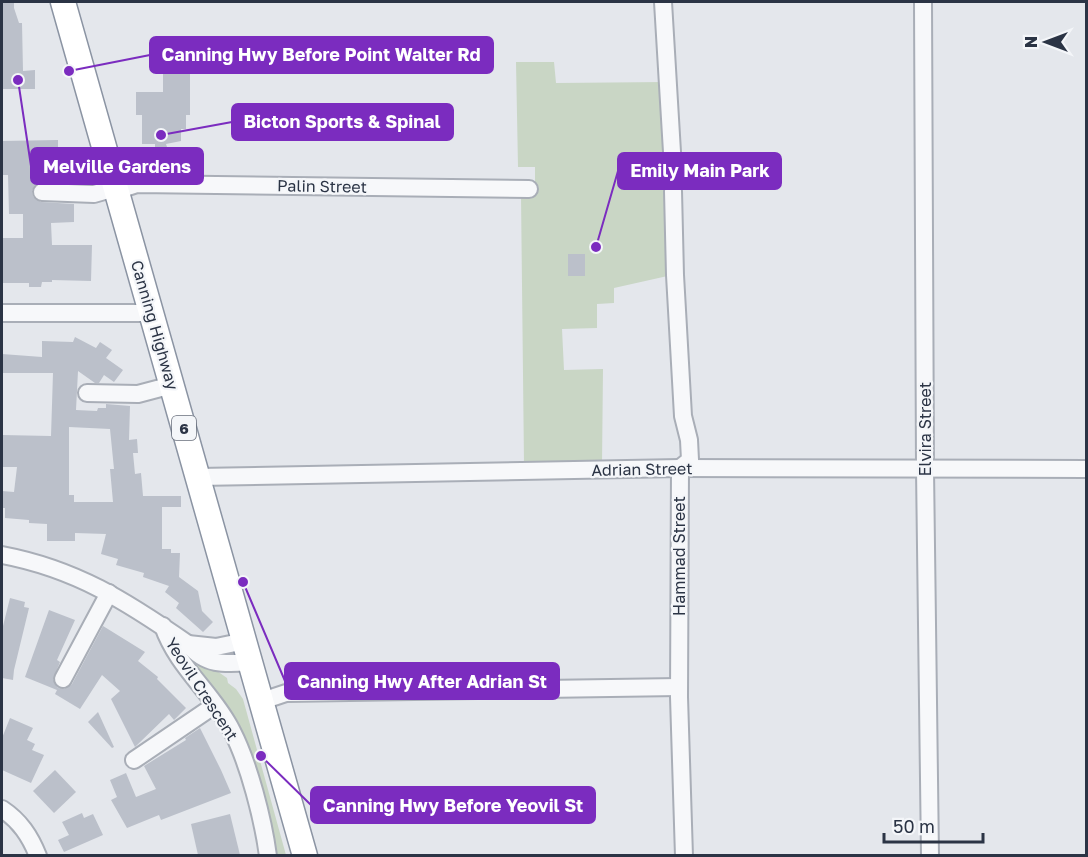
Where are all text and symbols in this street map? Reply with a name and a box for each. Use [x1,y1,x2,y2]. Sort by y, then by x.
north arrow [1016,12,1076,72]
text: N [1021,36,1041,48]
callout: Canning Hwy Before Point Walter Rd [150,37,493,73]
text: Canning Hwy Before Point Walter Rd [161,43,481,65]
callout: Bicton Sports & Spinal [232,104,453,140]
text: Bicton Sports & Spinal [243,110,441,132]
callout: Melville Gardens [31,148,203,184]
callout: Emily Main Park [618,153,781,189]
text: Melville Gardens [43,155,191,177]
text: Emily Main Park [630,159,770,181]
street label: Palin Street [277,175,367,197]
street label: Canning Highway [127,258,183,392]
street label: Elvira Street [915,382,935,476]
road number: 6 [172,416,196,440]
street label: Adrian Street [591,458,693,480]
street label: Hammad Street [669,496,689,616]
street label: Yeovil Crescent [161,634,243,744]
callout: Canning Hwy After Adrian St [285,663,559,699]
text: Canning Hwy After Adrian St [297,670,547,692]
callout: Canning Hwy Before Yeovil St [311,787,595,823]
text: Canning Hwy Before Yeovil St [323,794,583,816]
scale bar [884,806,983,844]
text: 50 m [893,815,935,837]

